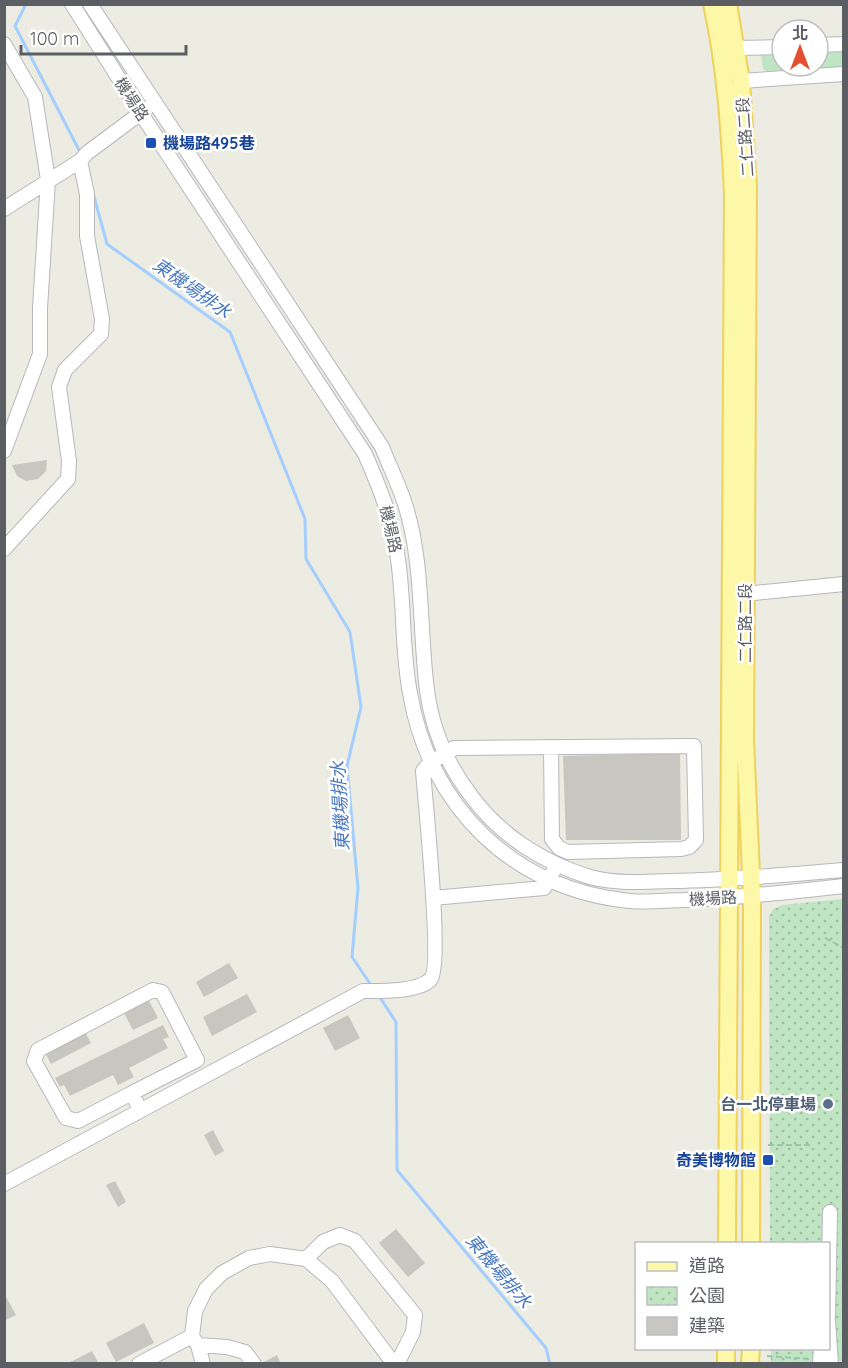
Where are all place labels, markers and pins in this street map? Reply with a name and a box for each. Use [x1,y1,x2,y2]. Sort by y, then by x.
place label: 機場路495巷 [163,133,255,153]
marker: 機場路495巷 [144,136,158,150]
place label: 台一北停車場 [720,1094,816,1114]
marker: 台一北停車場 [821,1097,835,1111]
place label: 奇美博物館 [676,1150,756,1170]
marker: 奇美博物館 [761,1153,775,1167]

